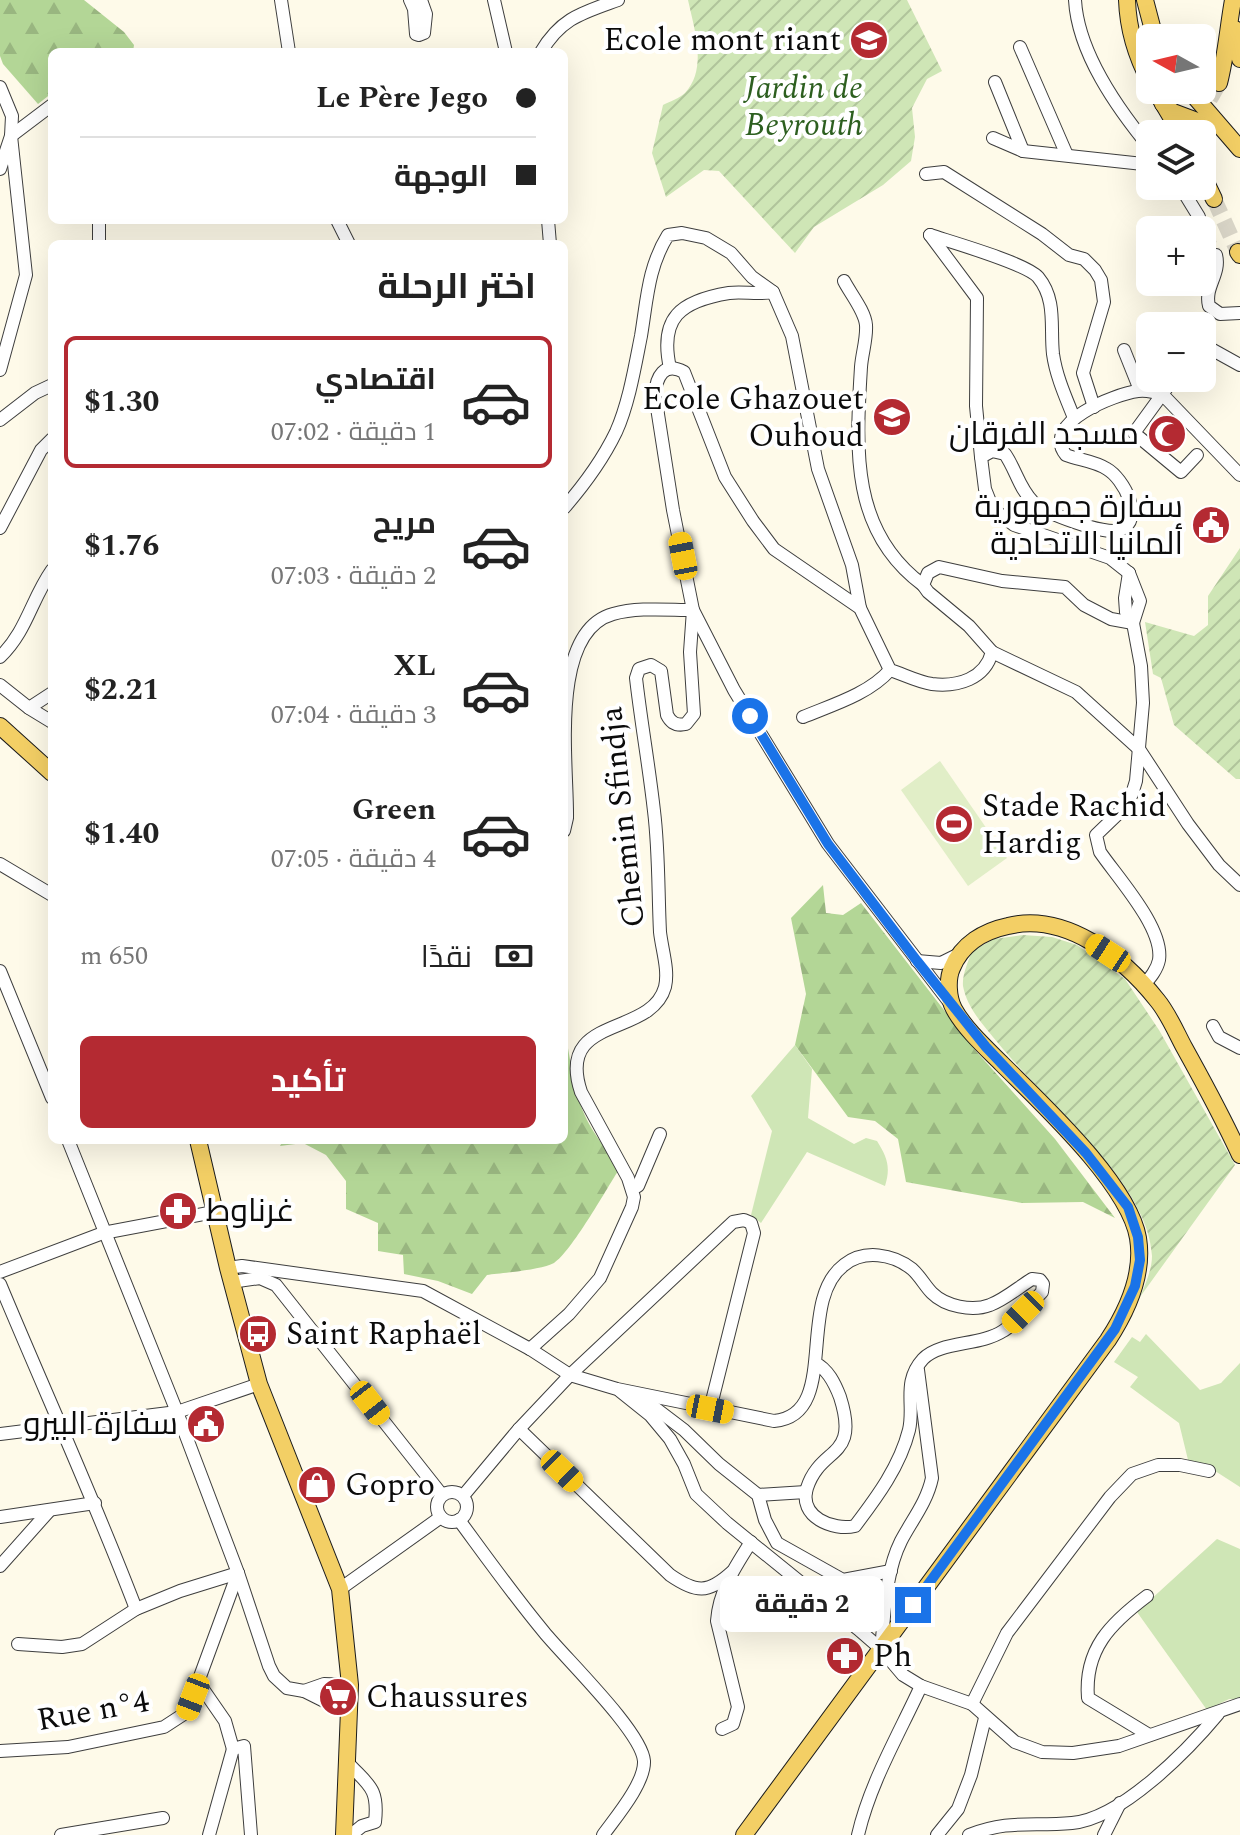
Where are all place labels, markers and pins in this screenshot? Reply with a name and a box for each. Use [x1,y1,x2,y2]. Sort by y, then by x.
place label: Ecole mont riant [604,16,841,65]
school or university icon: Ecole mont riant [848,19,890,61]
place label: Ecole Ghazouet Ouhoud [642,375,864,461]
school or university icon: Ecole Ghazouet Ouhoud [871,396,913,438]
place label: مسجد الفرقان [949,410,1139,459]
mosque icon: مسجد الفرقان [1146,413,1188,455]
place label: سفارة جمهورية ألمانيا الاتحادية [975,483,1183,569]
public building icon: سفارة جمهورية ألمانيا الاتحادية [1190,504,1232,546]
place label: Stade Rachid Hardig [982,782,1166,868]
sports icon: Stade Rachid Hardig [933,803,975,845]
place label: غرناوط [206,1187,294,1236]
pharmacy icon: غرناوط [157,1190,199,1232]
place label: Saint Raphaël [286,1310,482,1359]
bus stop icon: Saint Raphaël [237,1313,279,1355]
place label: سفارة البيرو [23,1400,178,1449]
public building icon: سفارة البيرو [185,1403,227,1445]
place label: Gopro [345,1461,435,1510]
shop icon: Gopro [296,1464,338,1506]
place label: Ph [873,1632,912,1681]
pharmacy icon: Ph [824,1635,866,1677]
place label: Chaussures [366,1673,529,1722]
supermarket icon: Chaussures [317,1676,359,1718]

